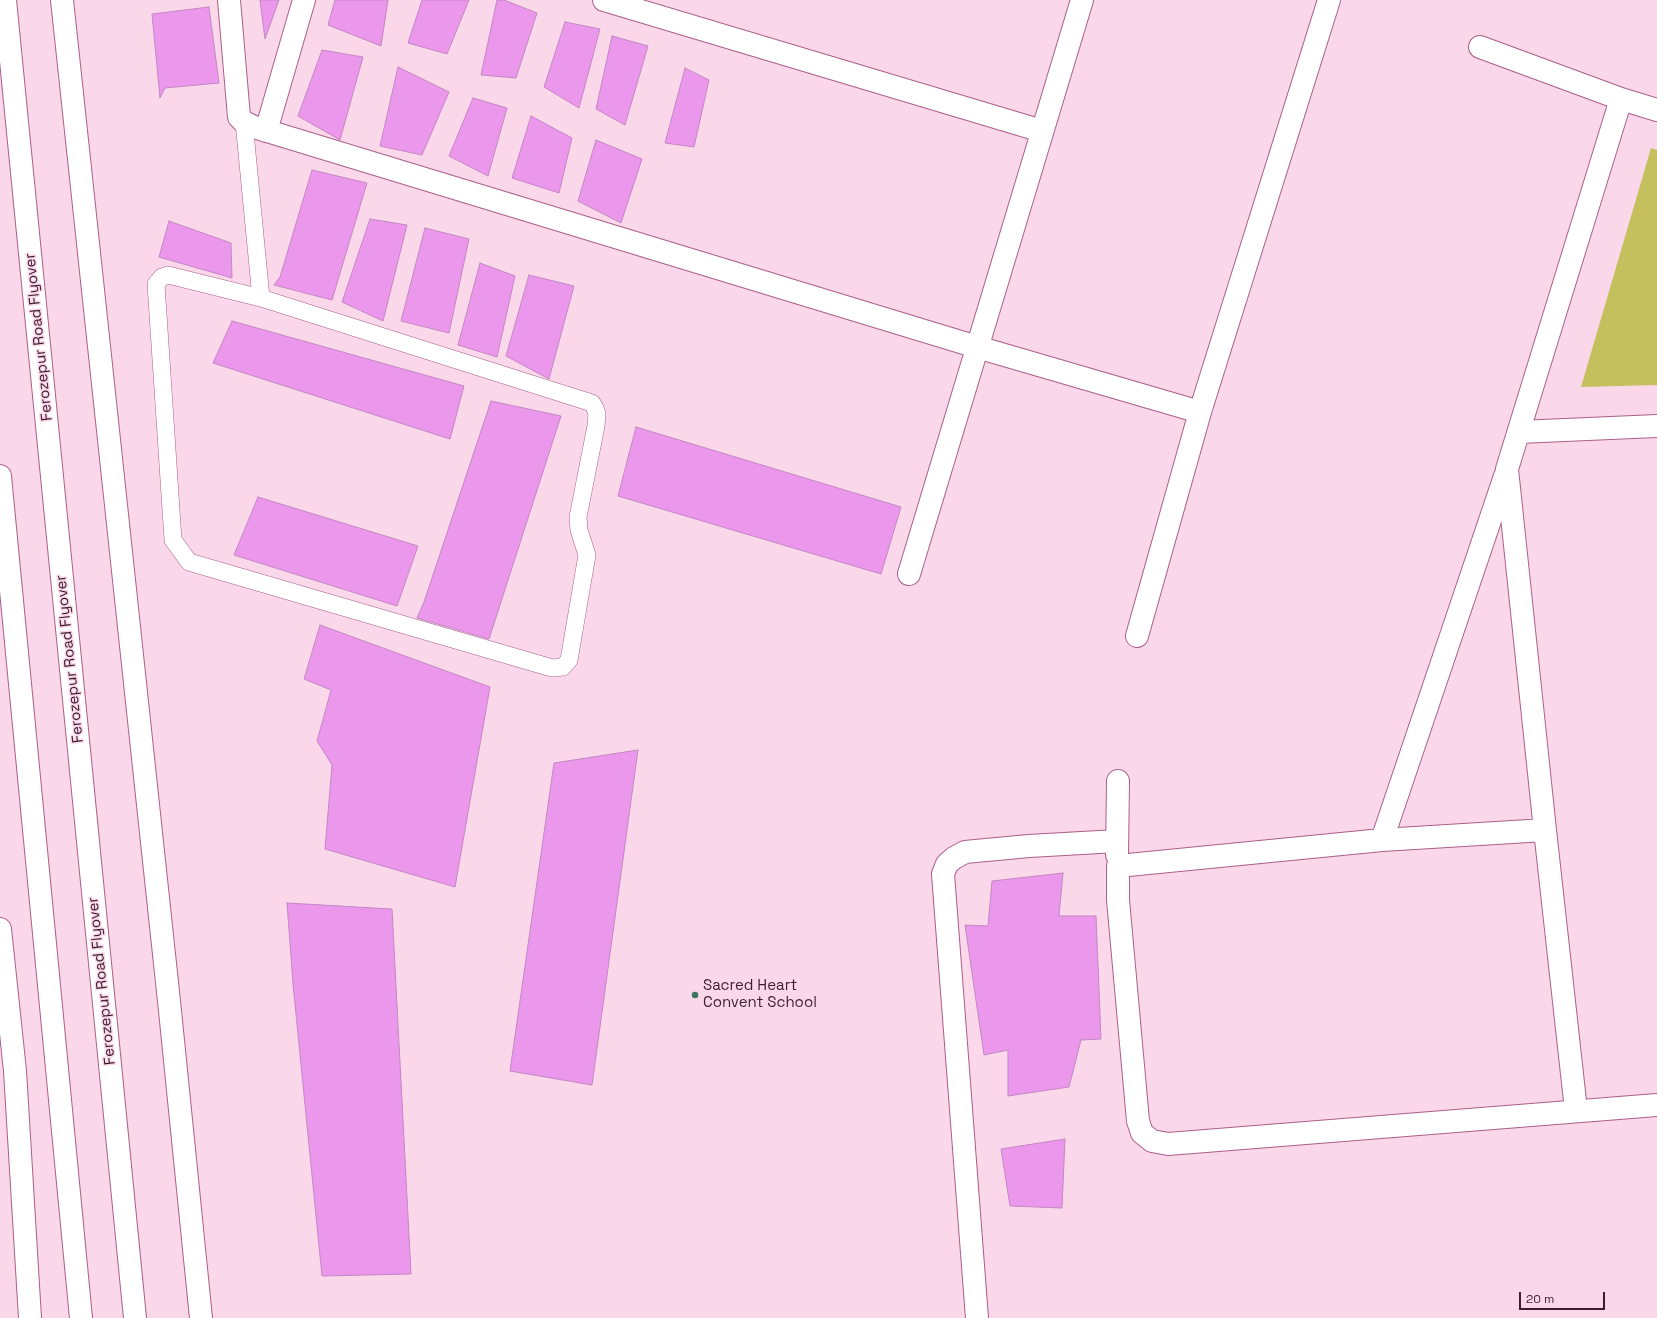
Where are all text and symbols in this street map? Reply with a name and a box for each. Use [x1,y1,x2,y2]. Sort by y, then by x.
street label: Ferozepur Road Flyover [21,252,57,422]
street label: Ferozepur Road Flyover [52,574,88,744]
street label: Ferozepur Road Flyover [84,896,120,1066]
place label: Sacred Heart Convent School [703,977,817,1012]
marker: Sacred Heart Convent School [690,990,700,1000]
scale bar [1521,1284,1607,1310]
text: 20 m [1526,1291,1554,1307]

